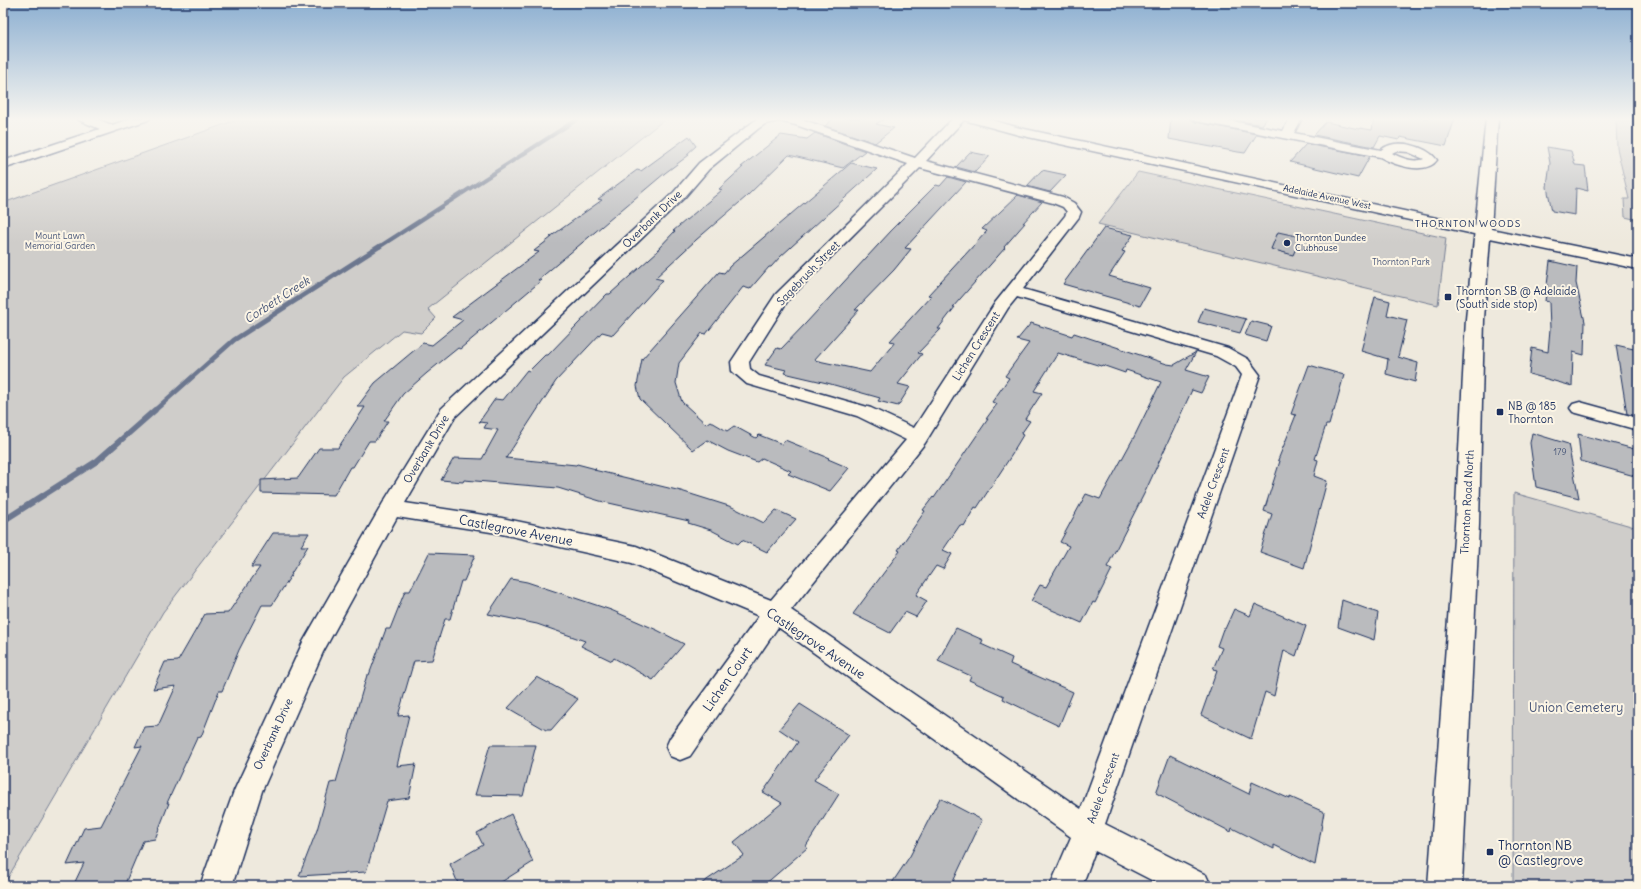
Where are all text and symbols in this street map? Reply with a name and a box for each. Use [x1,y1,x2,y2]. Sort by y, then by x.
street label: Adelaide Avenue West [1282,182,1372,211]
street label: Overbank Drive [619,187,685,251]
district label: THORNTON WOODS [1415,217,1521,230]
park label: Mount Lawn Memorial Garden [25,230,95,251]
place label: Thornton Dundee Clubhouse [1295,232,1366,253]
street label: Sagebrush Street [774,237,843,308]
marker: Thornton Dundee Clubhouse [1282,238,1292,248]
park label: Thornton Park [1372,256,1430,267]
water label: Corbett Creek [241,272,313,326]
place label: Thornton SB @ Adelaide (South side stop) [1456,284,1577,311]
marker: Thornton SB @ Adelaide (South side stop) [1443,292,1453,302]
street label: Lichen Crescent [949,309,1003,383]
place label: NB @ 185 Thornton [1508,399,1556,426]
marker: NB @ 185 Thornton [1495,407,1505,417]
street label: Overbank Drive [400,412,452,486]
street label: Adele Crescent [1194,446,1232,520]
house number: 179 [1553,446,1567,457]
street label: Thornton Road North [1457,449,1477,555]
street label: Castlegrove Avenue [457,511,574,550]
street label: Castlegrove Avenue [763,604,868,683]
street label: Lichen Court [699,643,756,715]
street label: Overbank Drive [250,696,296,772]
park label: Union Cemetery [1529,699,1623,716]
street label: Adele Crescent [1084,751,1122,825]
place label: Thornton NB @ Castlegrove [1498,837,1583,869]
marker: Thornton NB @ Castlegrove [1485,847,1495,857]

